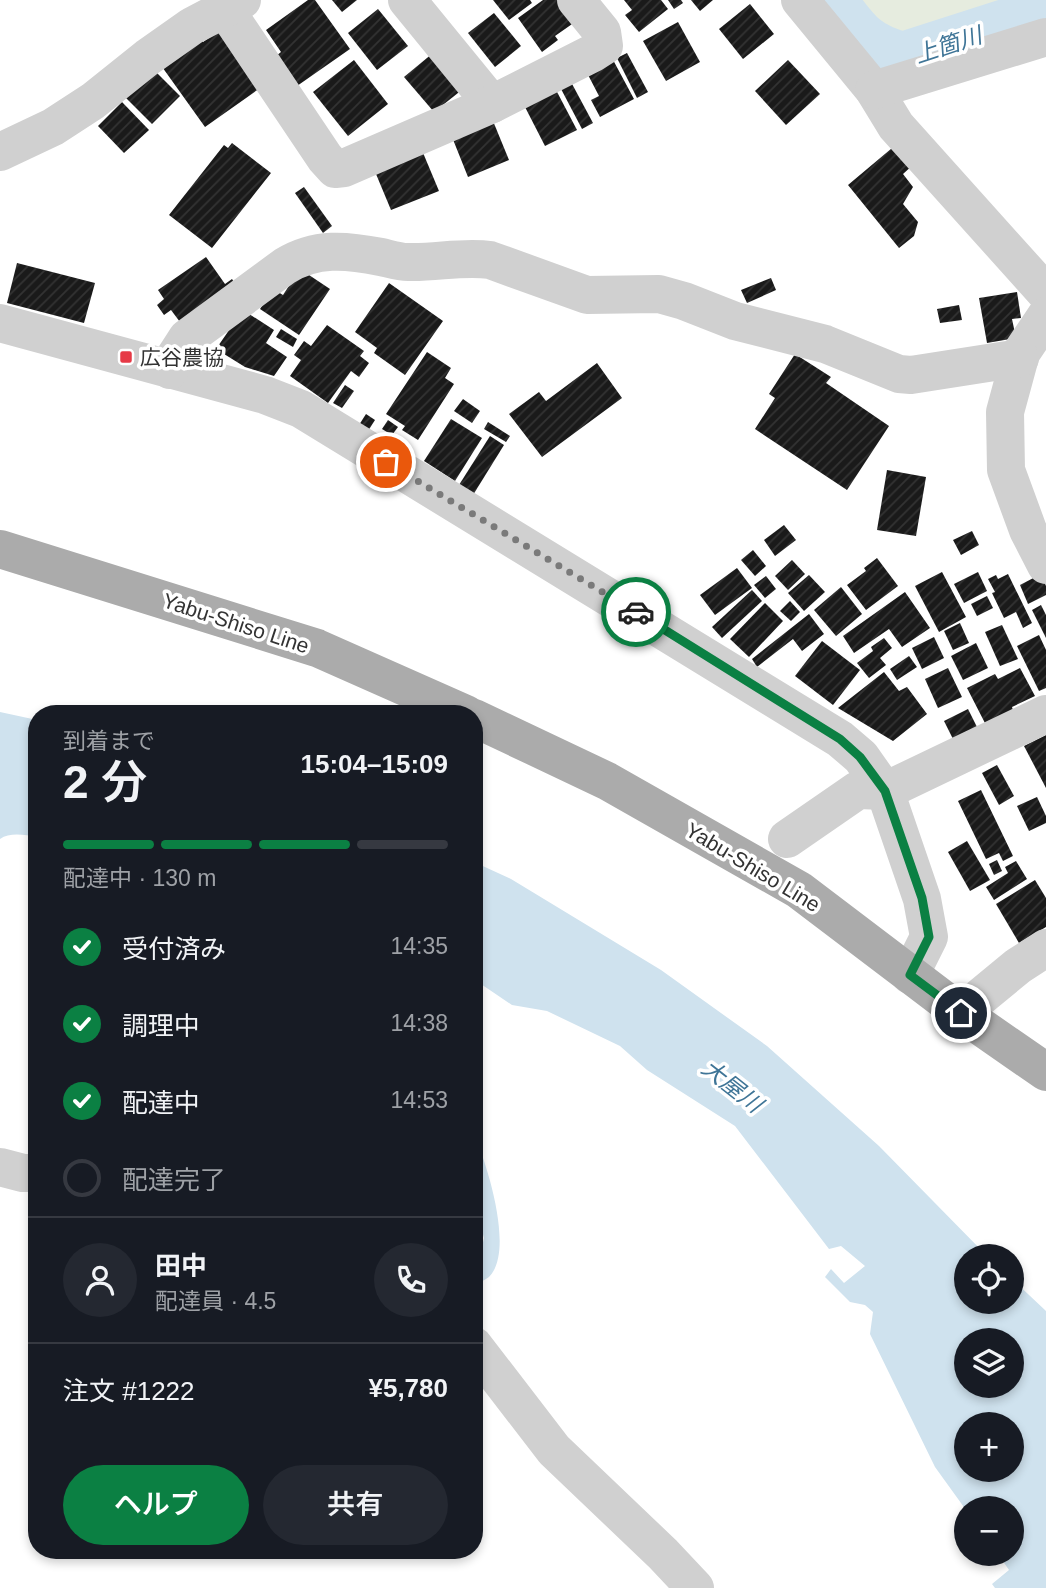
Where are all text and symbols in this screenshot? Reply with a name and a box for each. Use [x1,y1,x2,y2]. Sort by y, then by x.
water label: 上箇川 [911,21,988,68]
place label: 広谷農協 [140,346,224,369]
marker: 広谷農協 [118,349,134,365]
pin [356,432,416,492]
icon: bag [367,443,405,481]
courier [601,577,671,647]
street label: Yabu-Shiso Line [160,588,312,658]
icon: car [617,593,655,631]
text: 到着まで [63,728,155,754]
text: 15:04–15:09 [301,749,448,779]
text: 2 分 [63,756,147,808]
street label: Yabu-Shiso Line [682,818,824,916]
text: 配達中 · 130 m [63,865,216,891]
icon: check [63,928,101,966]
text: 14:35 [390,933,448,959]
text: 受付済み [122,934,226,964]
pin [931,983,991,1043]
icon: home [942,994,980,1032]
icon: check [63,1005,101,1043]
text: 14:38 [390,1010,448,1036]
text: 調理中 [122,1011,200,1041]
water label: 大屋川 [697,1055,770,1119]
icon: check [63,1082,101,1120]
text: 14:53 [390,1087,448,1113]
text: 配達中 [122,1088,200,1118]
text: 配達完了 [122,1165,226,1195]
button: person [63,1243,137,1317]
button: phone [374,1243,448,1317]
map controls [954,1244,1024,1566]
button: locate [954,1244,1024,1314]
text: 田中 [155,1251,207,1281]
text: 配達員 · 4.5 [155,1288,276,1314]
button: layers [954,1328,1024,1398]
text: ¥5,780 [368,1373,448,1403]
text: 注文 #1222 [63,1376,195,1406]
button: + [954,1412,1024,1482]
button: ヘルプ [63,1465,249,1545]
button: 共有 [263,1465,448,1545]
button: − [954,1496,1024,1566]

